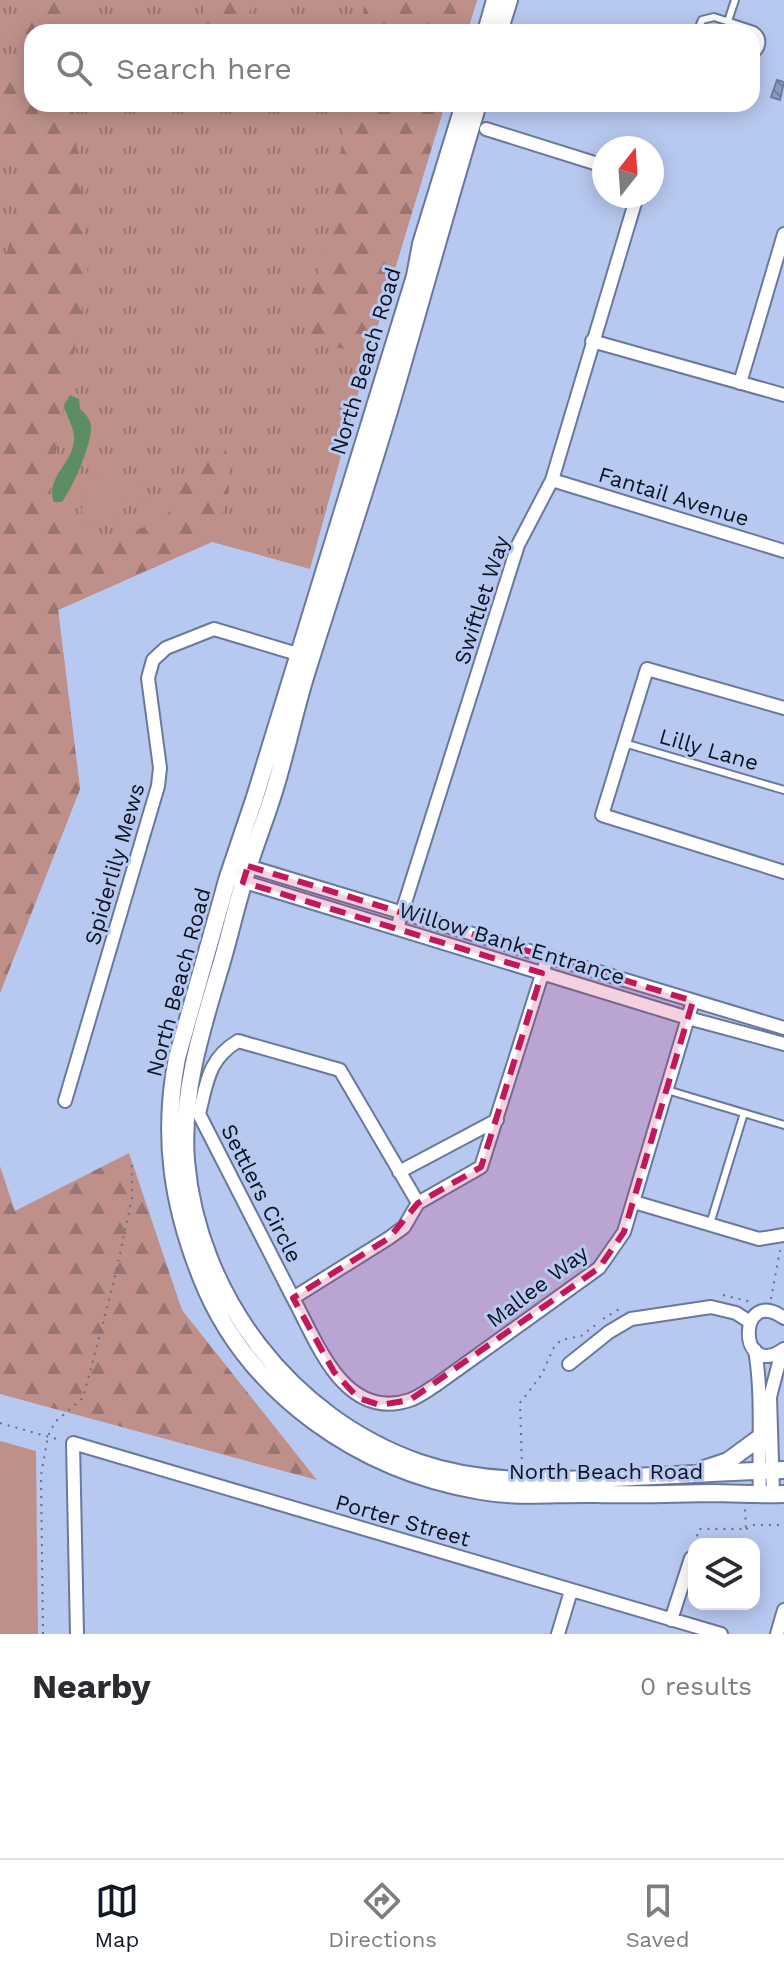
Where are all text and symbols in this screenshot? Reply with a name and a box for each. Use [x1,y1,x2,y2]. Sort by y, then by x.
search box [24,24,760,112]
icon: search [52,46,96,90]
text: Search here [116,51,292,86]
north arrow [592,136,664,208]
street label: North Beach Road [325,264,406,458]
street label: Fantail Avenue [596,462,752,531]
street label: Swiftlet Way [449,532,514,668]
street label: Lilly Lane [656,723,761,776]
street label: Spiderlily Mews [79,780,150,948]
street label: North Beach Road [141,885,216,1079]
street label: Willow Bank Entrance [396,897,628,990]
street label: Settlers Circle [216,1120,307,1267]
street label: Mallee Way [482,1240,593,1333]
street label: North Beach Road [509,1459,703,1484]
street label: Porter Street [333,1489,473,1552]
map controls [688,1538,760,1610]
button: layers [688,1538,760,1610]
text: Nearby [32,1666,151,1706]
text: 0 results [640,1671,752,1701]
tab: Map [94,1879,139,1952]
tab: Directions [328,1879,437,1952]
tab: Saved [626,1879,690,1952]

